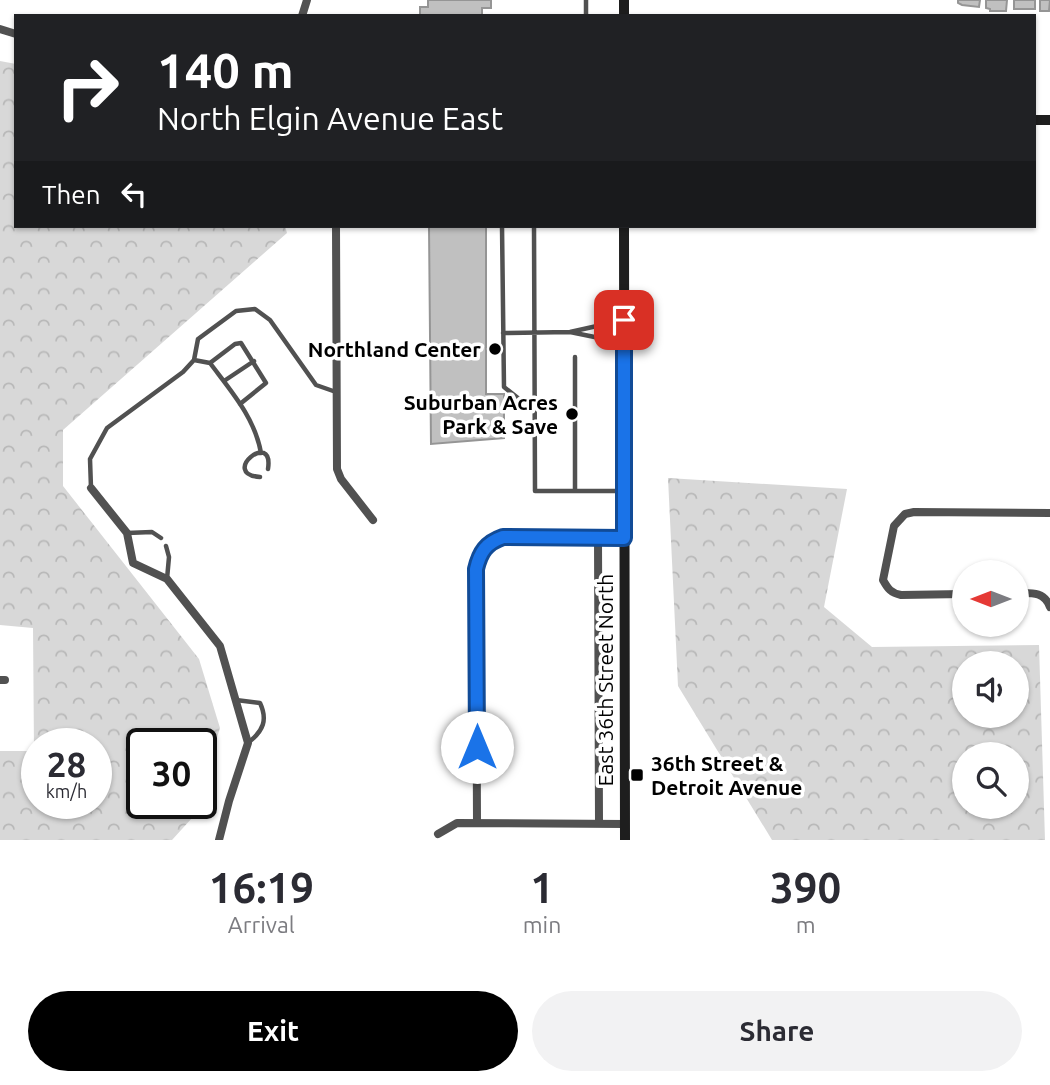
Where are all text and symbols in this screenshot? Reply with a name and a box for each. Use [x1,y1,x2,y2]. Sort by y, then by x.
icon: right [42,42,133,133]
text: 140 m [157,42,294,97]
text: North Elgin Avenue East [157,100,503,136]
icon: left [115,175,153,213]
text: Then [42,180,101,209]
pin [594,290,654,350]
icon: arrive [605,301,643,339]
place label: Northland Center [308,337,481,361]
marker: Northland Center [487,341,503,357]
place label: Suburban Acres Park & Save [404,390,558,438]
marker: Suburban Acres Park & Save [564,406,580,422]
north arrow [952,560,1029,637]
map controls [952,560,1029,819]
street label: East 36th Street North [593,574,617,786]
button: sound [952,651,1029,728]
position arrow [440,710,514,784]
speed limit sign: 30 [126,728,217,819]
button: search [952,742,1029,819]
text: 28 [47,744,86,784]
place label: 36th Street & Detroit Avenue [651,751,802,799]
marker: 36th Street & Detroit Avenue [629,767,645,783]
text: km/h [46,781,87,801]
text: 16:19 [209,864,314,911]
text: 1 [530,864,554,911]
text: 390 [770,864,841,911]
text: Arrival [228,912,295,937]
text: min [523,912,561,937]
text: m [796,912,816,937]
button: Exit [28,991,518,1071]
button: Share [532,991,1022,1071]

